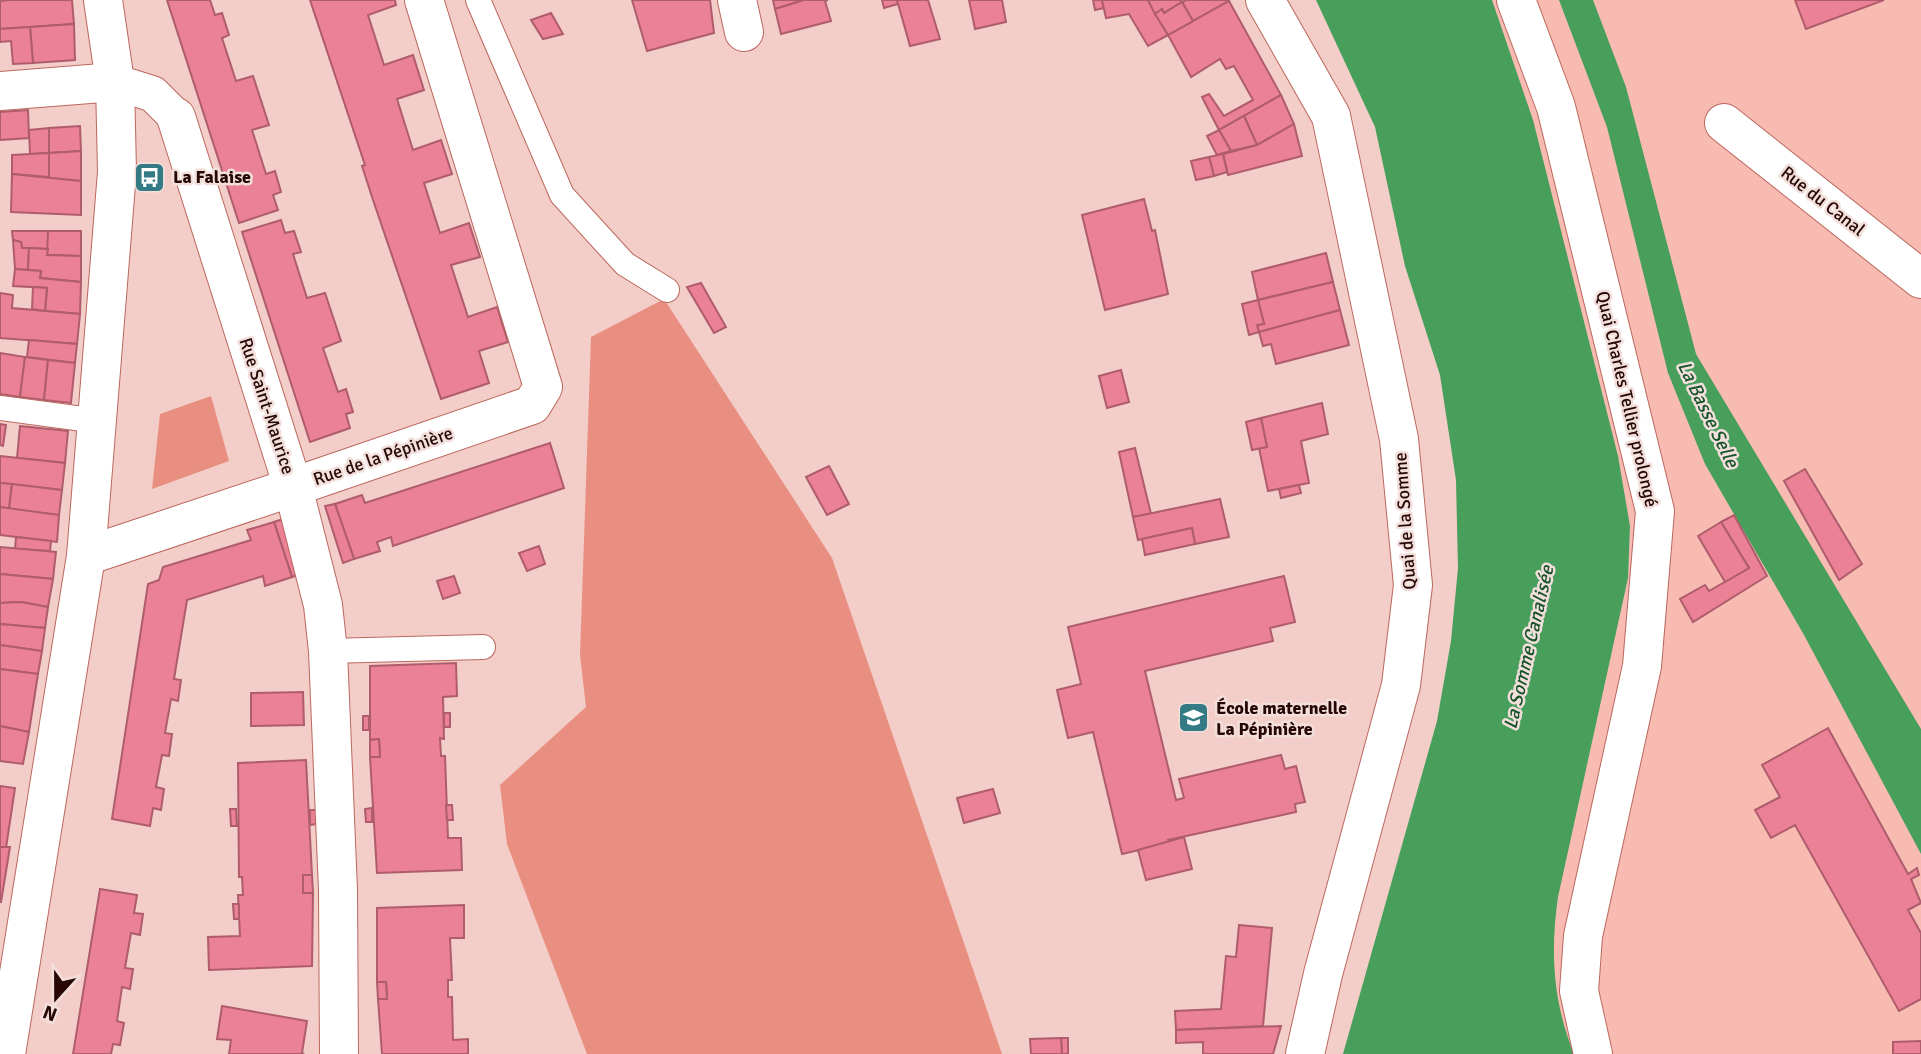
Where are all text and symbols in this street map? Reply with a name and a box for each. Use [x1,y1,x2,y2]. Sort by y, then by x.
bus stop icon: La Falaise [133,160,167,194]
street label: Rue du Canal [1777,161,1869,241]
place label: La Falaise [173,166,251,188]
street label: Quai Charles Tellier prolongé [1591,289,1663,509]
street label: Rue Saint-Maurice [235,335,299,477]
water label: La Basse Selle [1672,357,1745,473]
street label: Rue de la Pépinière [310,422,456,490]
street label: Quai de la Somme [1389,452,1421,590]
water label: La Somme Canalisée [1499,562,1560,731]
place label: École maternelle La Pépinière [1216,697,1347,740]
school or university icon: École maternelle La Pépinière [1176,701,1210,735]
north arrow [21,963,91,1033]
text: N [40,999,61,1027]

